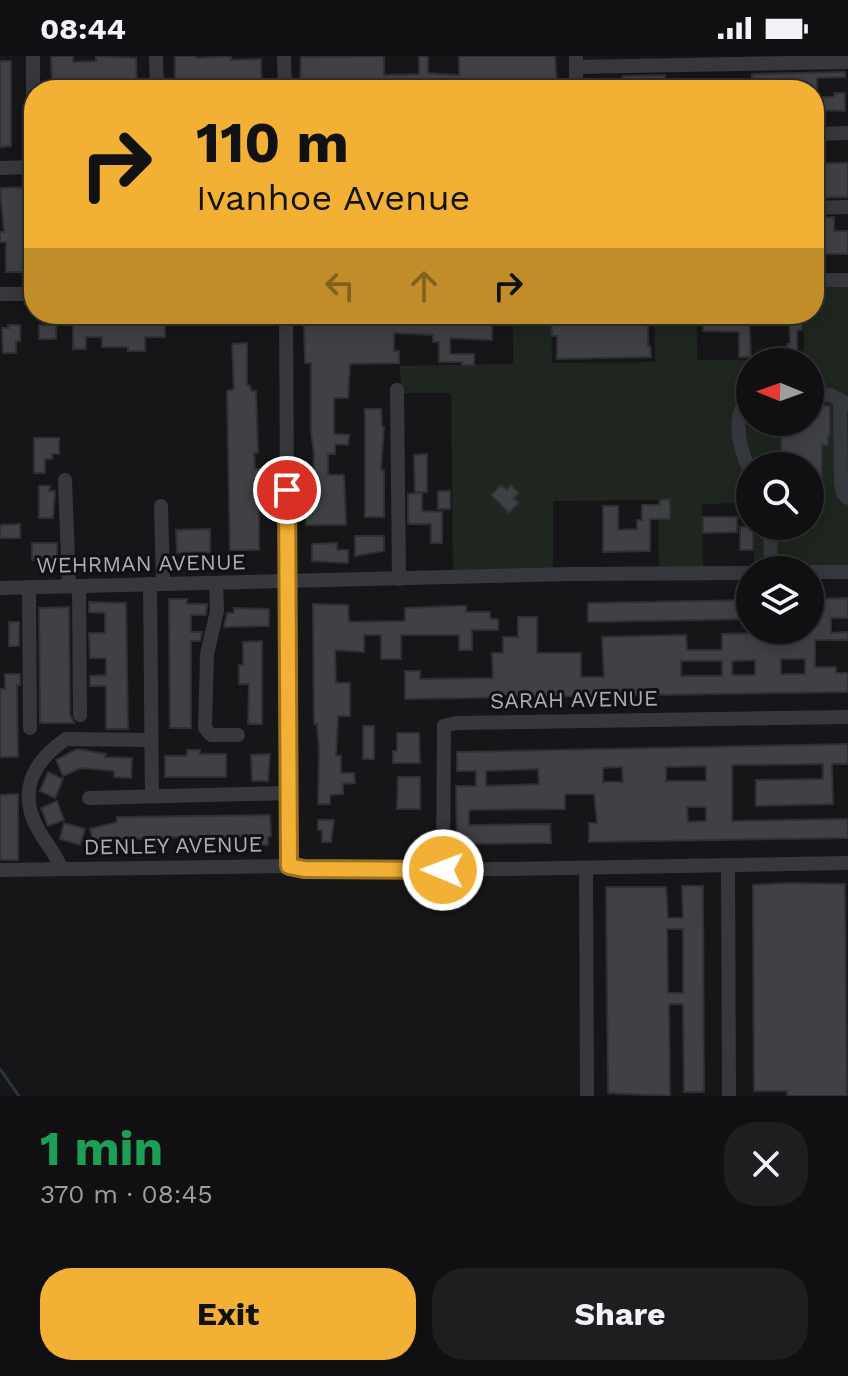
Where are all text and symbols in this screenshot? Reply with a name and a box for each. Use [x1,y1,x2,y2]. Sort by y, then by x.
text: 08:44 [40,11,126,46]
text: 110 m [196,110,349,176]
icon: right [64,112,168,216]
text: Ivanhoe Avenue [196,177,470,219]
icon: left [318,264,362,308]
icon: ahead [402,264,446,308]
icon: right [486,264,530,308]
north arrow [736,348,824,436]
map controls [736,348,824,644]
button: search [736,452,824,540]
pin [253,456,321,524]
icon: arrive [265,468,309,512]
street label: WEHRMAN AVENUE [36,549,246,578]
button: layers [736,556,824,644]
street label: SARAH AVENUE [490,686,658,713]
position arrow [401,828,485,912]
street label: DENLEY AVENUE [83,831,263,860]
text: 1 min [40,1120,163,1177]
button: close [724,1122,808,1206]
text: 370 m · 08:45 [40,1179,213,1209]
button: Exit [40,1268,416,1360]
button: Share [432,1268,808,1360]

